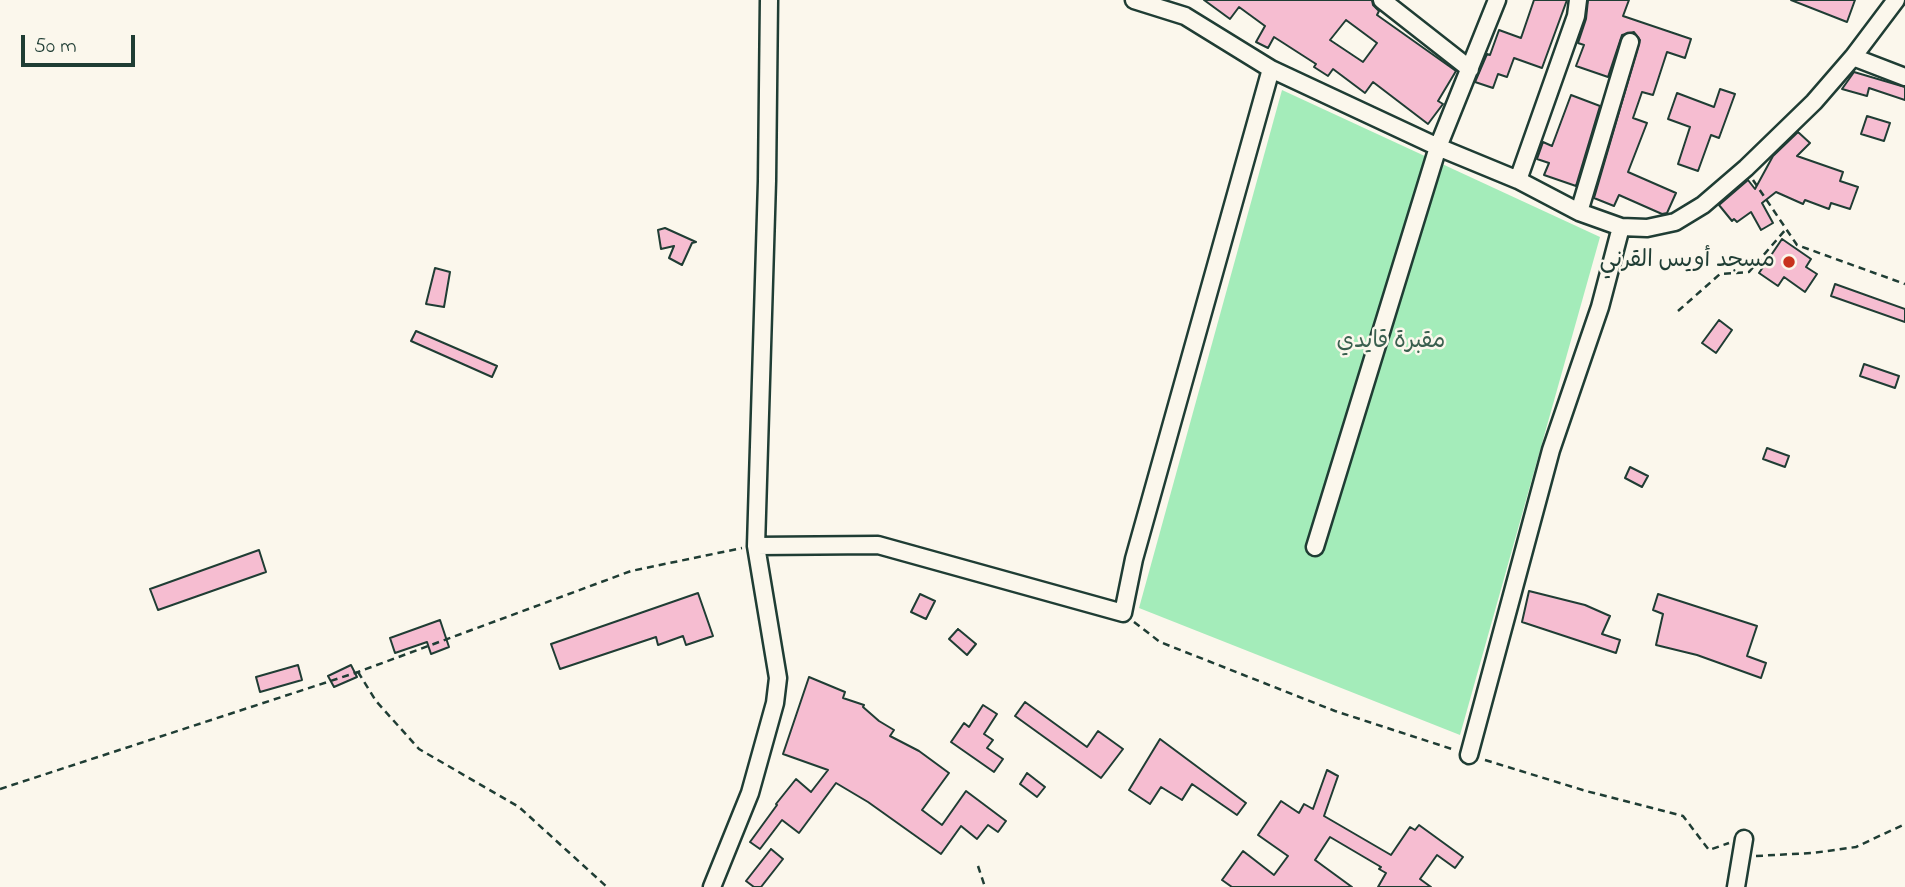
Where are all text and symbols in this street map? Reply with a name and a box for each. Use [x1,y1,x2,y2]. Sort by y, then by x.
scale bar [24,21,138,65]
text: 50 m [34,32,77,62]
place label: مسجد أويس القرني [1600,248,1775,276]
marker: مسجد أويس القرني [1781,254,1797,270]
park label: مقبرة قايدي [1337,329,1445,357]

